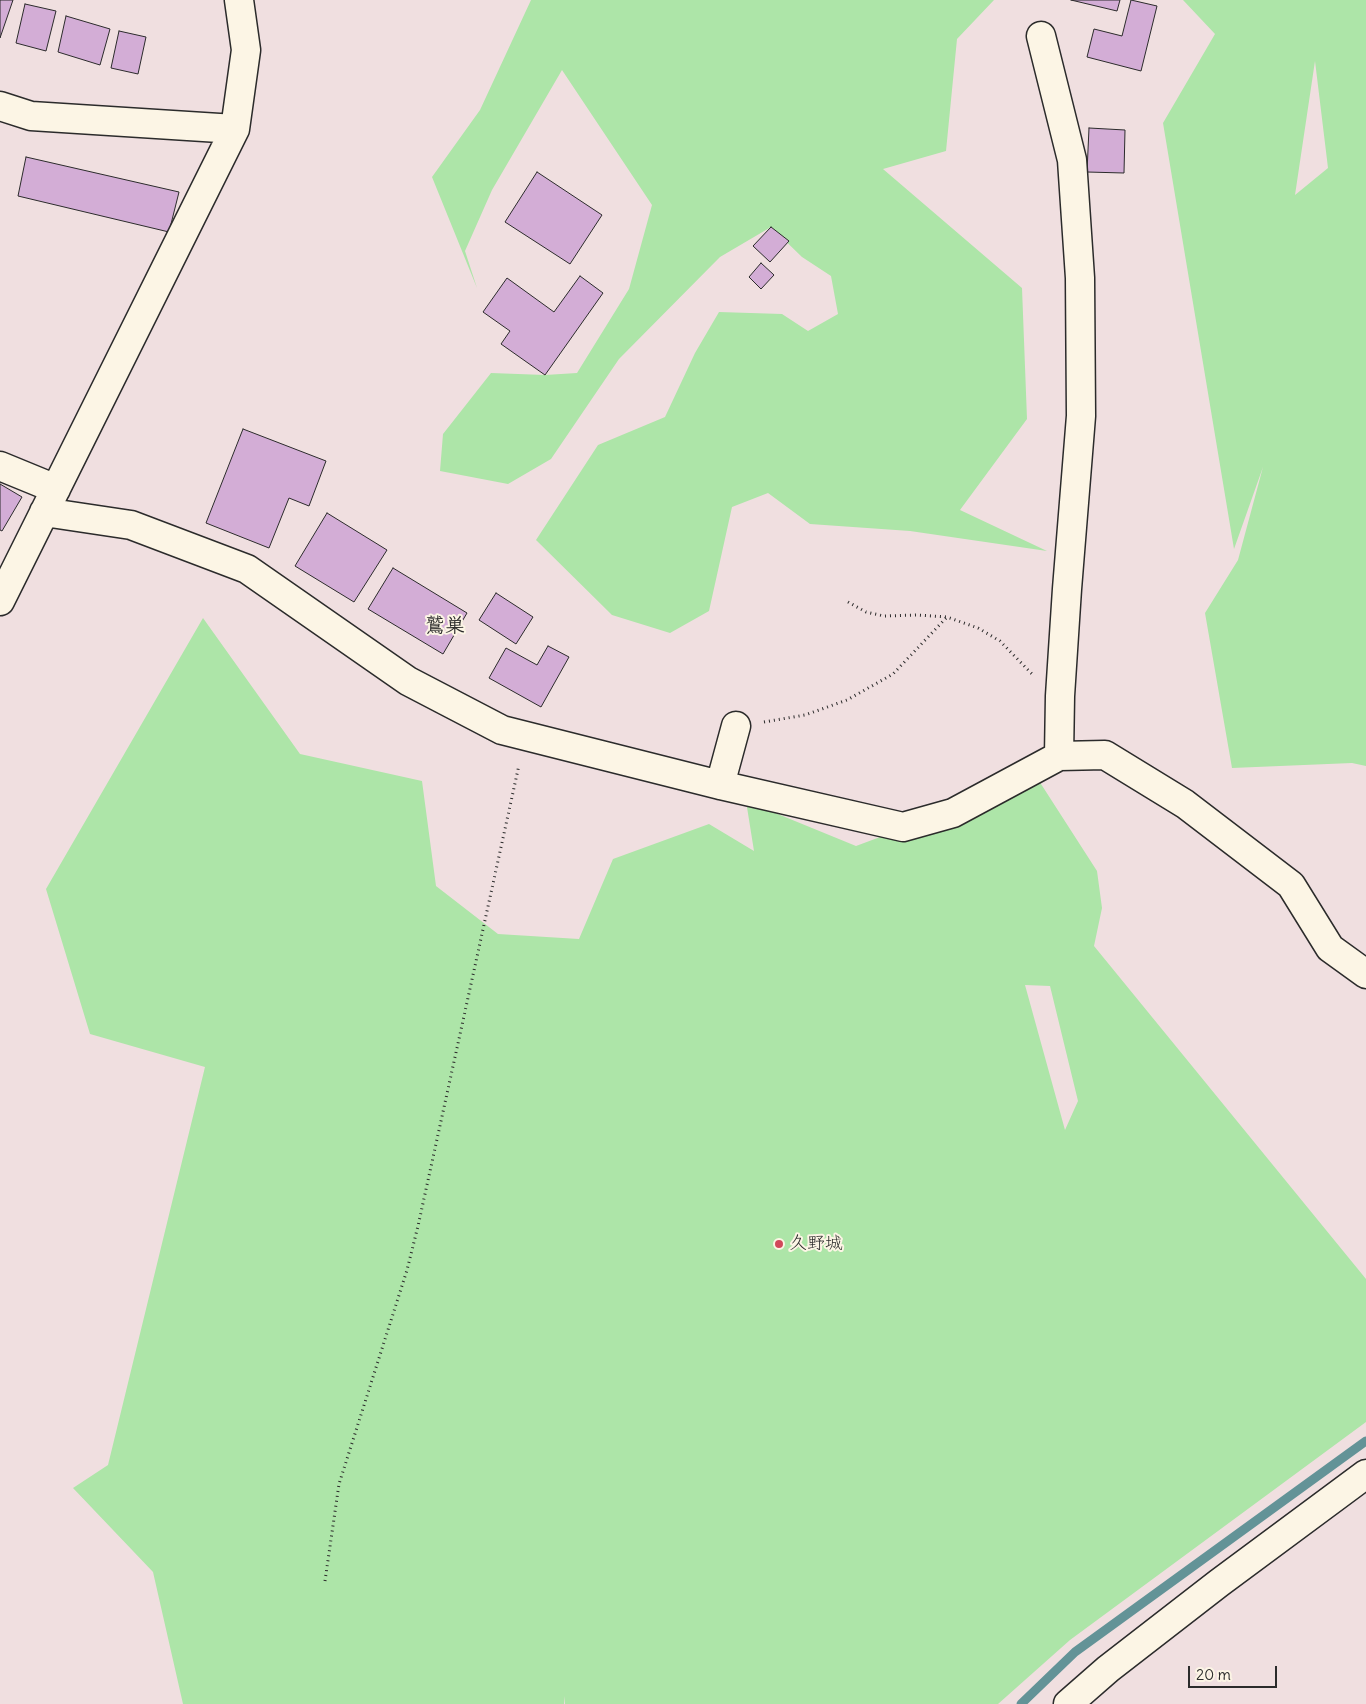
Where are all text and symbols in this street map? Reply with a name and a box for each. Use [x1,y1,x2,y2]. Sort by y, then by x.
district label: 鷲巣 [425,614,465,638]
place label: 久野城 [789,1233,843,1255]
marker: 久野城 [773,1238,785,1250]
scale bar [1191,1656,1280,1688]
text: 20 m [1196,1665,1231,1684]

